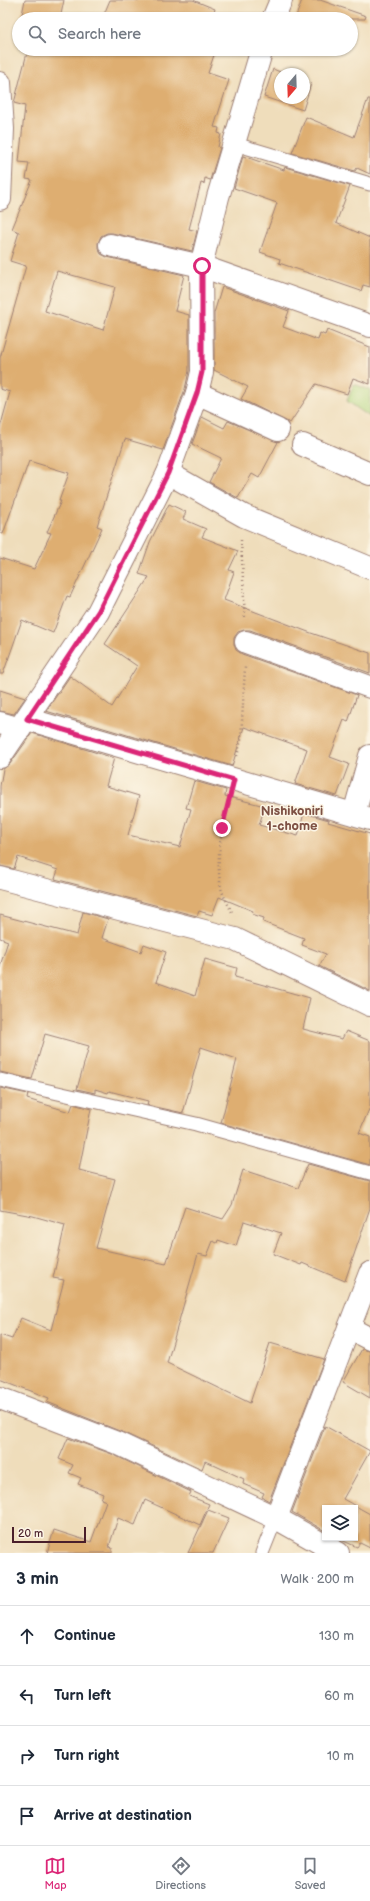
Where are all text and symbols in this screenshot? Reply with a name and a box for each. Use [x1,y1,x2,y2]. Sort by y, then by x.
search box [12,12,358,56]
icon: search [26,23,48,45]
text: Search here [58,25,141,44]
north arrow [274,68,310,104]
route start [193,257,211,275]
district label: Nishikoniri 1-chome [261,803,323,834]
route end [213,819,231,837]
map controls [322,1505,358,1541]
button: layers [322,1505,358,1541]
scale bar [12,1525,86,1544]
text: 20 m [18,1527,43,1540]
text: 3 min [16,1569,59,1589]
text: Walk · 200 m [281,1571,354,1587]
icon: ahead [16,1625,38,1647]
text: Continue [54,1626,116,1645]
text: 130 m [319,1628,354,1644]
icon: left [16,1685,38,1707]
text: Turn left [54,1686,111,1705]
text: 60 m [324,1688,354,1704]
icon: right [16,1745,38,1767]
text: Turn right [54,1746,119,1765]
text: 10 m [327,1748,354,1764]
icon: arrive [16,1805,38,1827]
text: Arrive at destination [54,1806,192,1825]
tab: Map [44,1855,67,1892]
tab: Directions [155,1855,206,1892]
tab: Saved [295,1855,326,1892]

